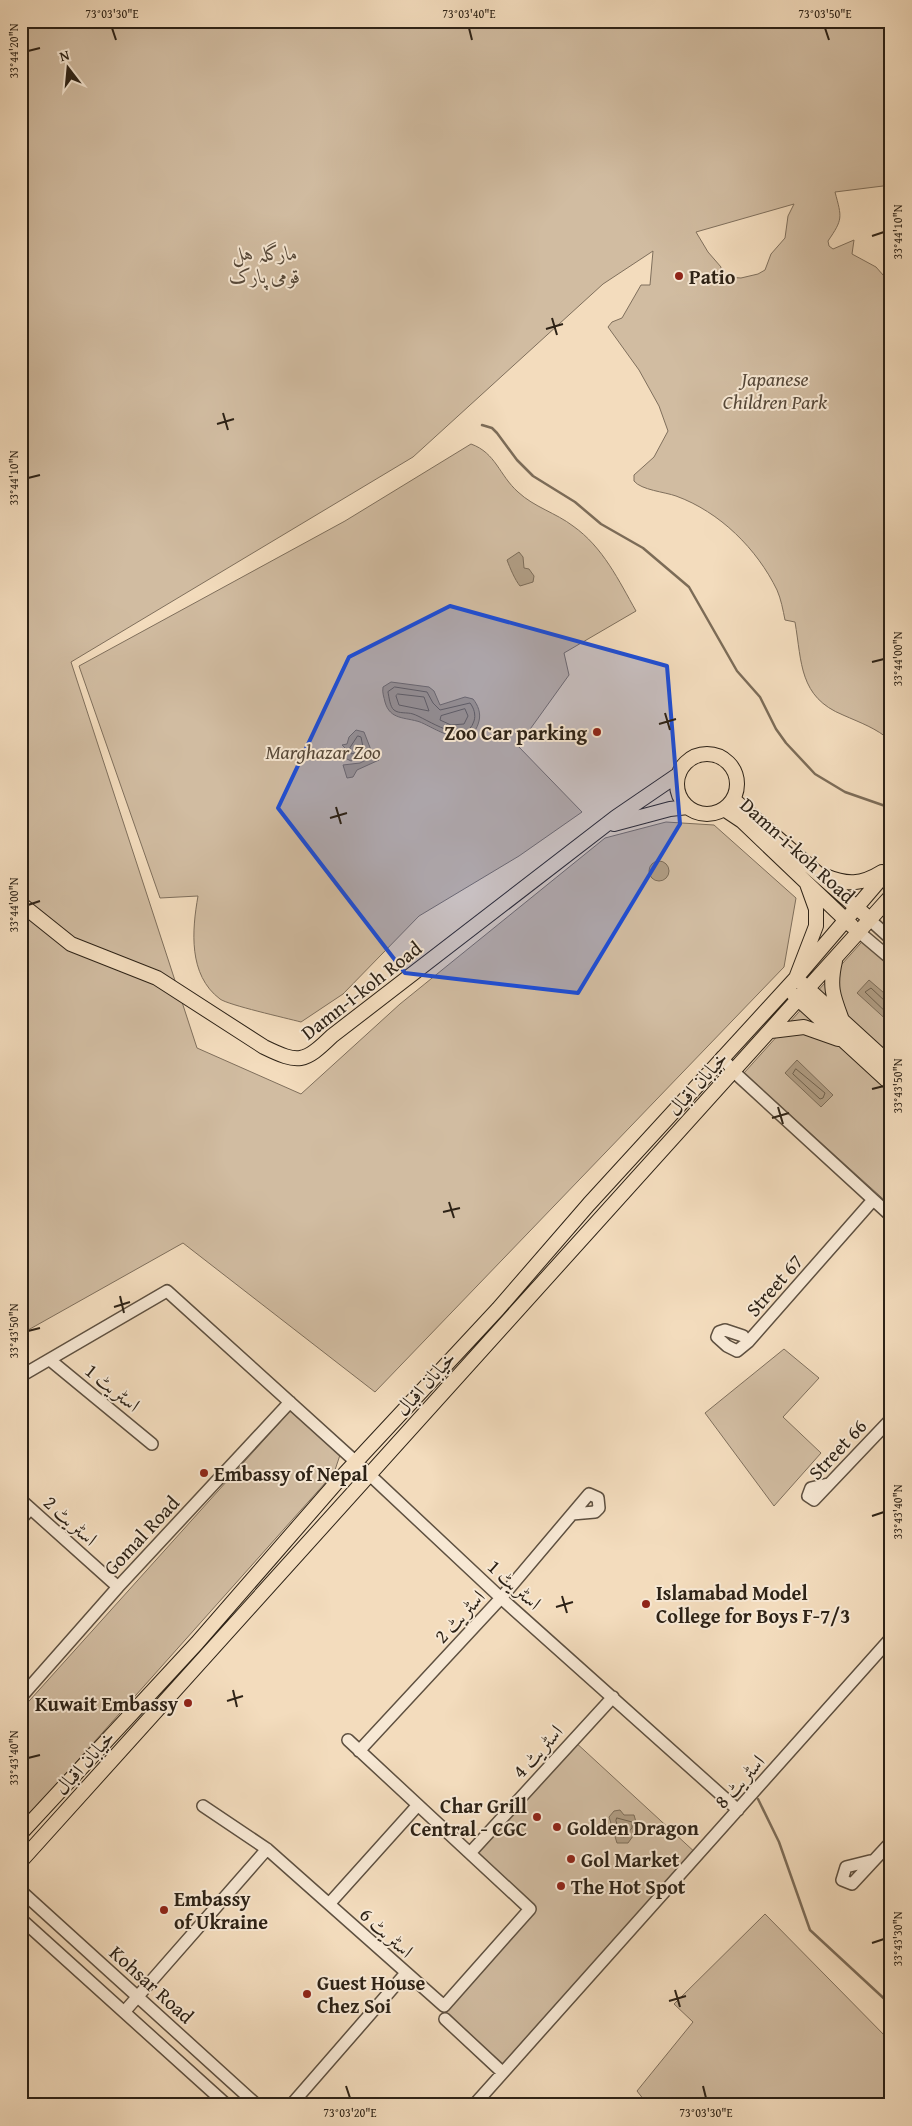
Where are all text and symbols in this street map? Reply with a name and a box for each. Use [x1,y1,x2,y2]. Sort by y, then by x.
text: 73°03'30"E [85,5,139,22]
text: 73°03'40"E [442,5,496,22]
text: 73°03'50"E [798,5,852,22]
text: 33°44'20"N [5,23,22,79]
north arrow [42,42,92,92]
text: N [57,44,72,66]
text: 33°44'10"N [889,204,906,260]
park label: مارگلہ ہل قومی پارک [229,238,301,291]
place label: Patio [689,262,736,291]
marker: Patio [673,270,685,282]
park label: Japanese Children Park [723,364,828,416]
text: 33°44'10"N [5,450,22,506]
text: 33°44'00"N [889,631,906,687]
place label: Zoo Car parking [444,718,587,747]
marker: Zoo Car parking [591,726,603,738]
park label: Marghazar Zoo [265,737,381,766]
street label: Damn-i-koh Road [734,790,862,910]
text: 33°44'00"N [5,877,22,933]
street label: Damn-i-koh Road [295,933,428,1046]
street label: خیابان اقبال [660,1044,734,1122]
text: 33°43'50"N [889,1058,906,1114]
street label: Street 67 [739,1247,809,1323]
text: 33°43'50"N [5,1303,22,1359]
street label: خیابان اقبال [388,1344,462,1422]
street label: اسٹریٹ 1 [79,1356,147,1418]
street label: Street 66 [801,1412,873,1486]
place label: Embassy of Nepal [214,1459,368,1488]
marker: Embassy of Nepal [198,1467,210,1479]
text: 33°43'40"N [889,1484,906,1540]
street label: اسٹریٹ 2 [38,1488,104,1552]
street label: Gomal Road [96,1488,186,1581]
street label: اسٹریٹ 1 [482,1552,548,1616]
place label: Islamabad Model College for Boys F-7/3 [656,1578,850,1630]
street label: اسٹریٹ 2 [427,1583,491,1649]
marker: Islamabad Model College for Boys F-7/3 [640,1598,652,1610]
place label: Kuwait Embassy [35,1689,179,1718]
marker: Kuwait Embassy [182,1697,194,1709]
street label: اسٹریٹ 4 [505,1718,569,1784]
street label: خیابان اقبال [47,1723,121,1801]
text: 33°43'40"N [5,1730,22,1786]
street label: اسٹریٹ 8 [707,1748,771,1814]
place label: Char Grill Central - CGC [410,1791,527,1843]
marker: Char Grill Central - CGC [531,1811,543,1823]
place label: Golden Dragon [567,1813,699,1842]
marker: Golden Dragon [551,1821,563,1833]
place label: Gol Market [581,1845,680,1874]
marker: Gol Market [565,1853,577,1865]
place label: The Hot Spot [571,1872,686,1901]
marker: The Hot Spot [555,1880,567,1892]
place label: Embassy of Ukraine [174,1884,268,1936]
street label: اسٹریٹ 6 [354,1900,420,1964]
marker: Embassy of Ukraine [158,1904,170,1916]
text: 33°43'30"N [889,1911,906,1967]
street label: Kohsar Road [103,1938,201,2030]
place label: Guest House Chez Soi [317,1968,426,2020]
marker: Guest House Chez Soi [301,1988,313,2000]
text: 73°03'20"E [323,2104,377,2121]
text: 73°03'30"E [679,2104,733,2121]

